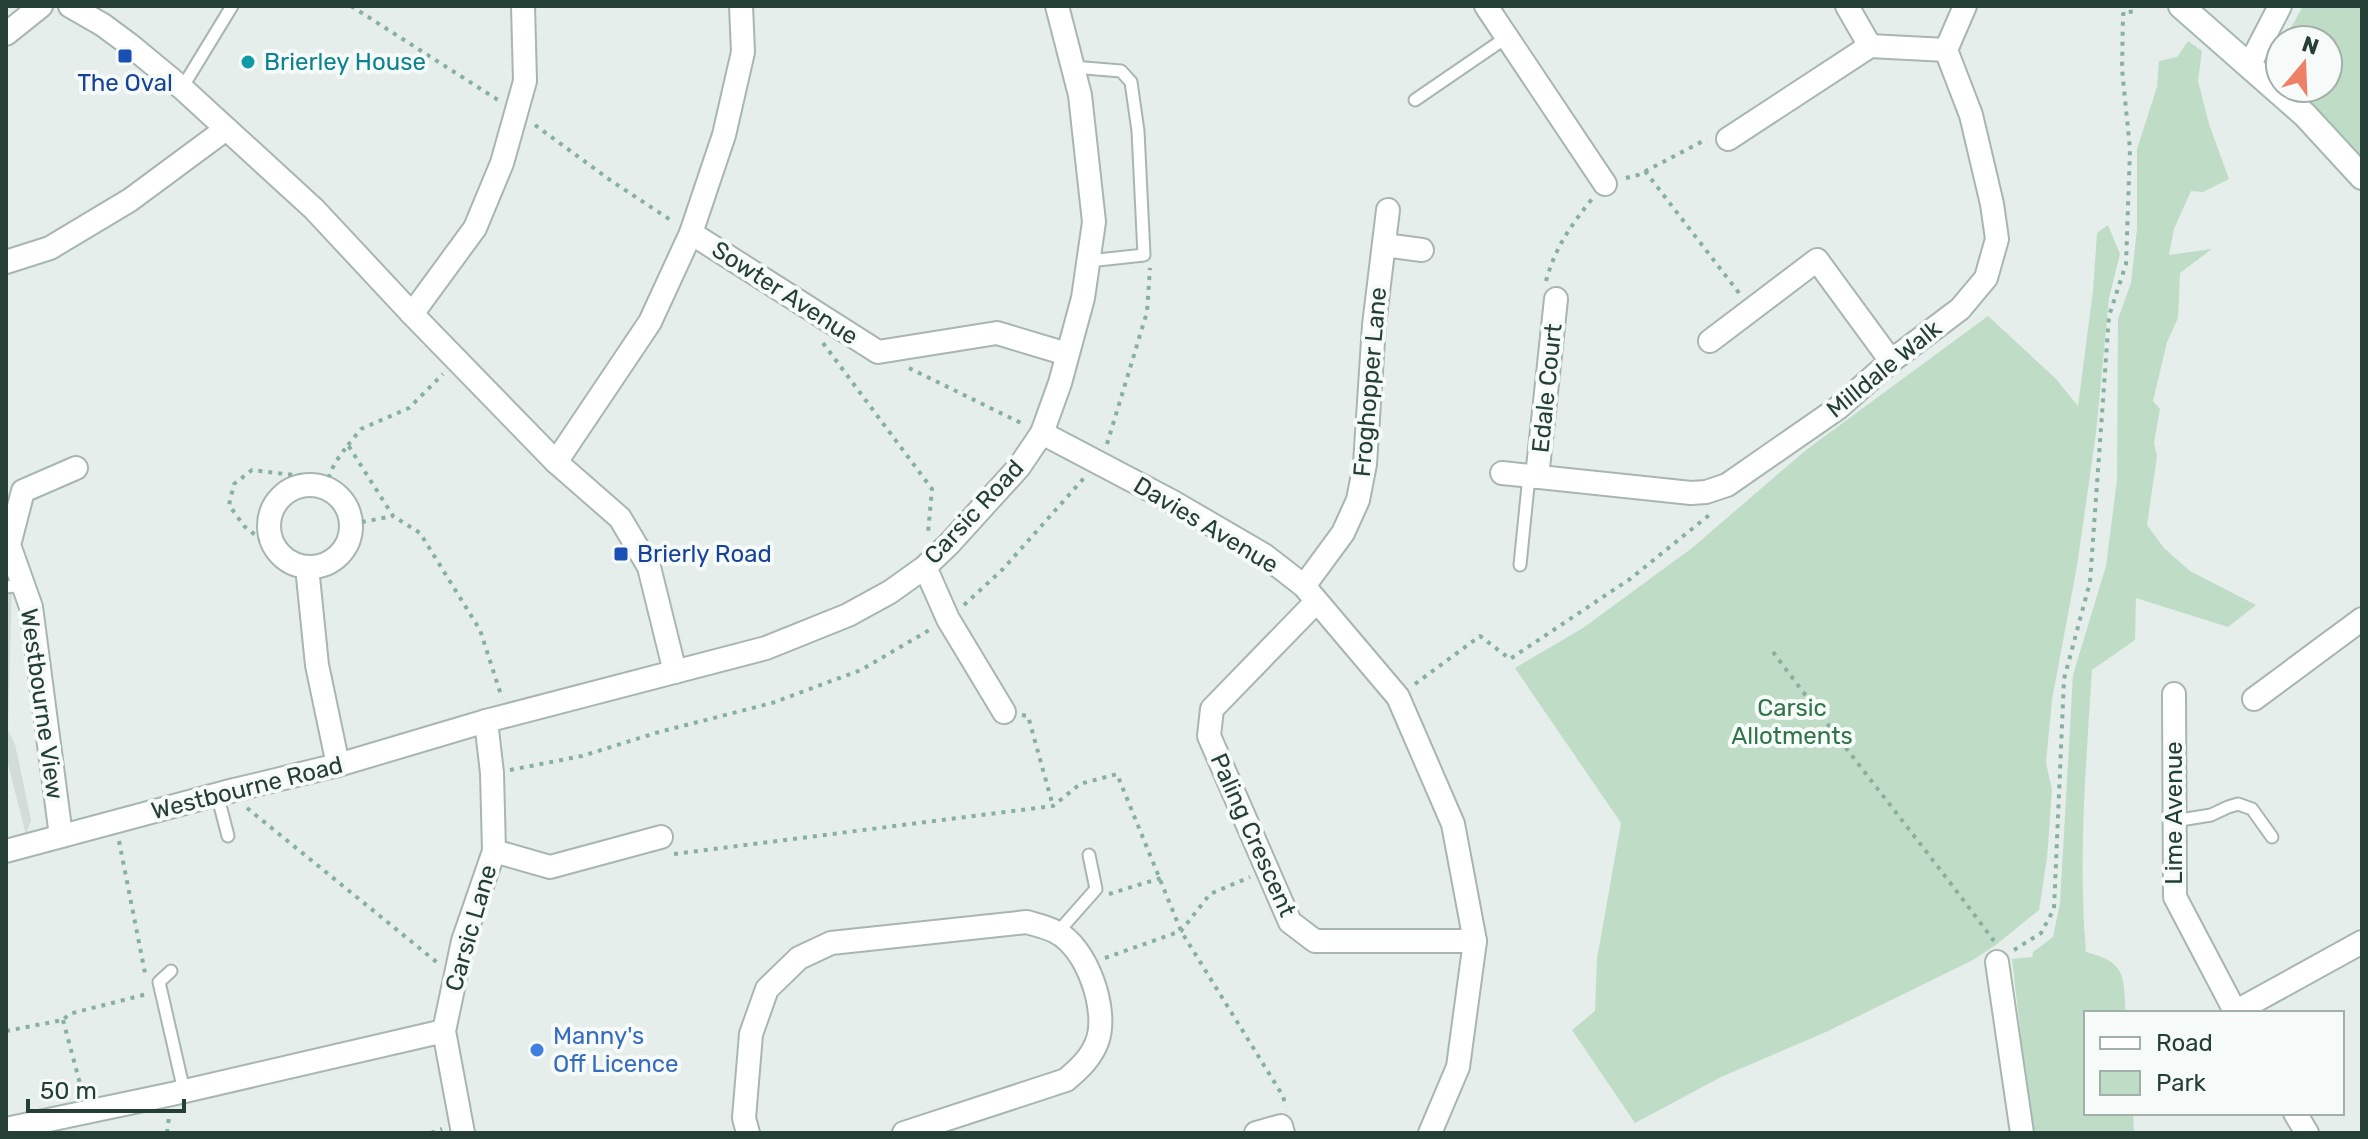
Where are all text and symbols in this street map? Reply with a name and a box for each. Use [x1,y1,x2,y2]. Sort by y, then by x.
north arrow [2264,24,2344,104]
text: N [2298,30,2322,61]
marker: The Oval [116,47,134,65]
place label: Brierley House [264,48,426,76]
marker: Brierley House [239,53,257,71]
place label: The Oval [77,69,173,97]
street label: Sowter Avenue [707,235,863,351]
street label: Froghopper Lane [1348,286,1392,478]
street label: Milldale Walk [1821,314,1947,424]
street label: Edale Court [1526,322,1568,454]
street label: Carsic Road [919,454,1029,570]
street label: Davies Avenue [1129,471,1283,579]
place label: Brierly Road [637,540,772,568]
marker: Brierly Road [612,545,630,563]
street label: Westbourne View [15,607,69,801]
park label: Carsic Allotments [1731,694,1853,750]
street label: Lime Avenue [2160,741,2188,885]
street label: Paling Crescent [1204,749,1302,921]
street label: Westbourne Road [148,751,346,825]
street label: Carsic Lane [440,862,502,994]
legend [2084,1011,2344,1115]
place label: Manny's Off Licence [553,1022,678,1078]
text: Road [2156,1029,2213,1057]
marker: Manny's Off Licence [528,1041,546,1059]
scale bar [28,1063,184,1113]
text: Park [2156,1069,2207,1097]
text: 50 m [40,1077,97,1105]

